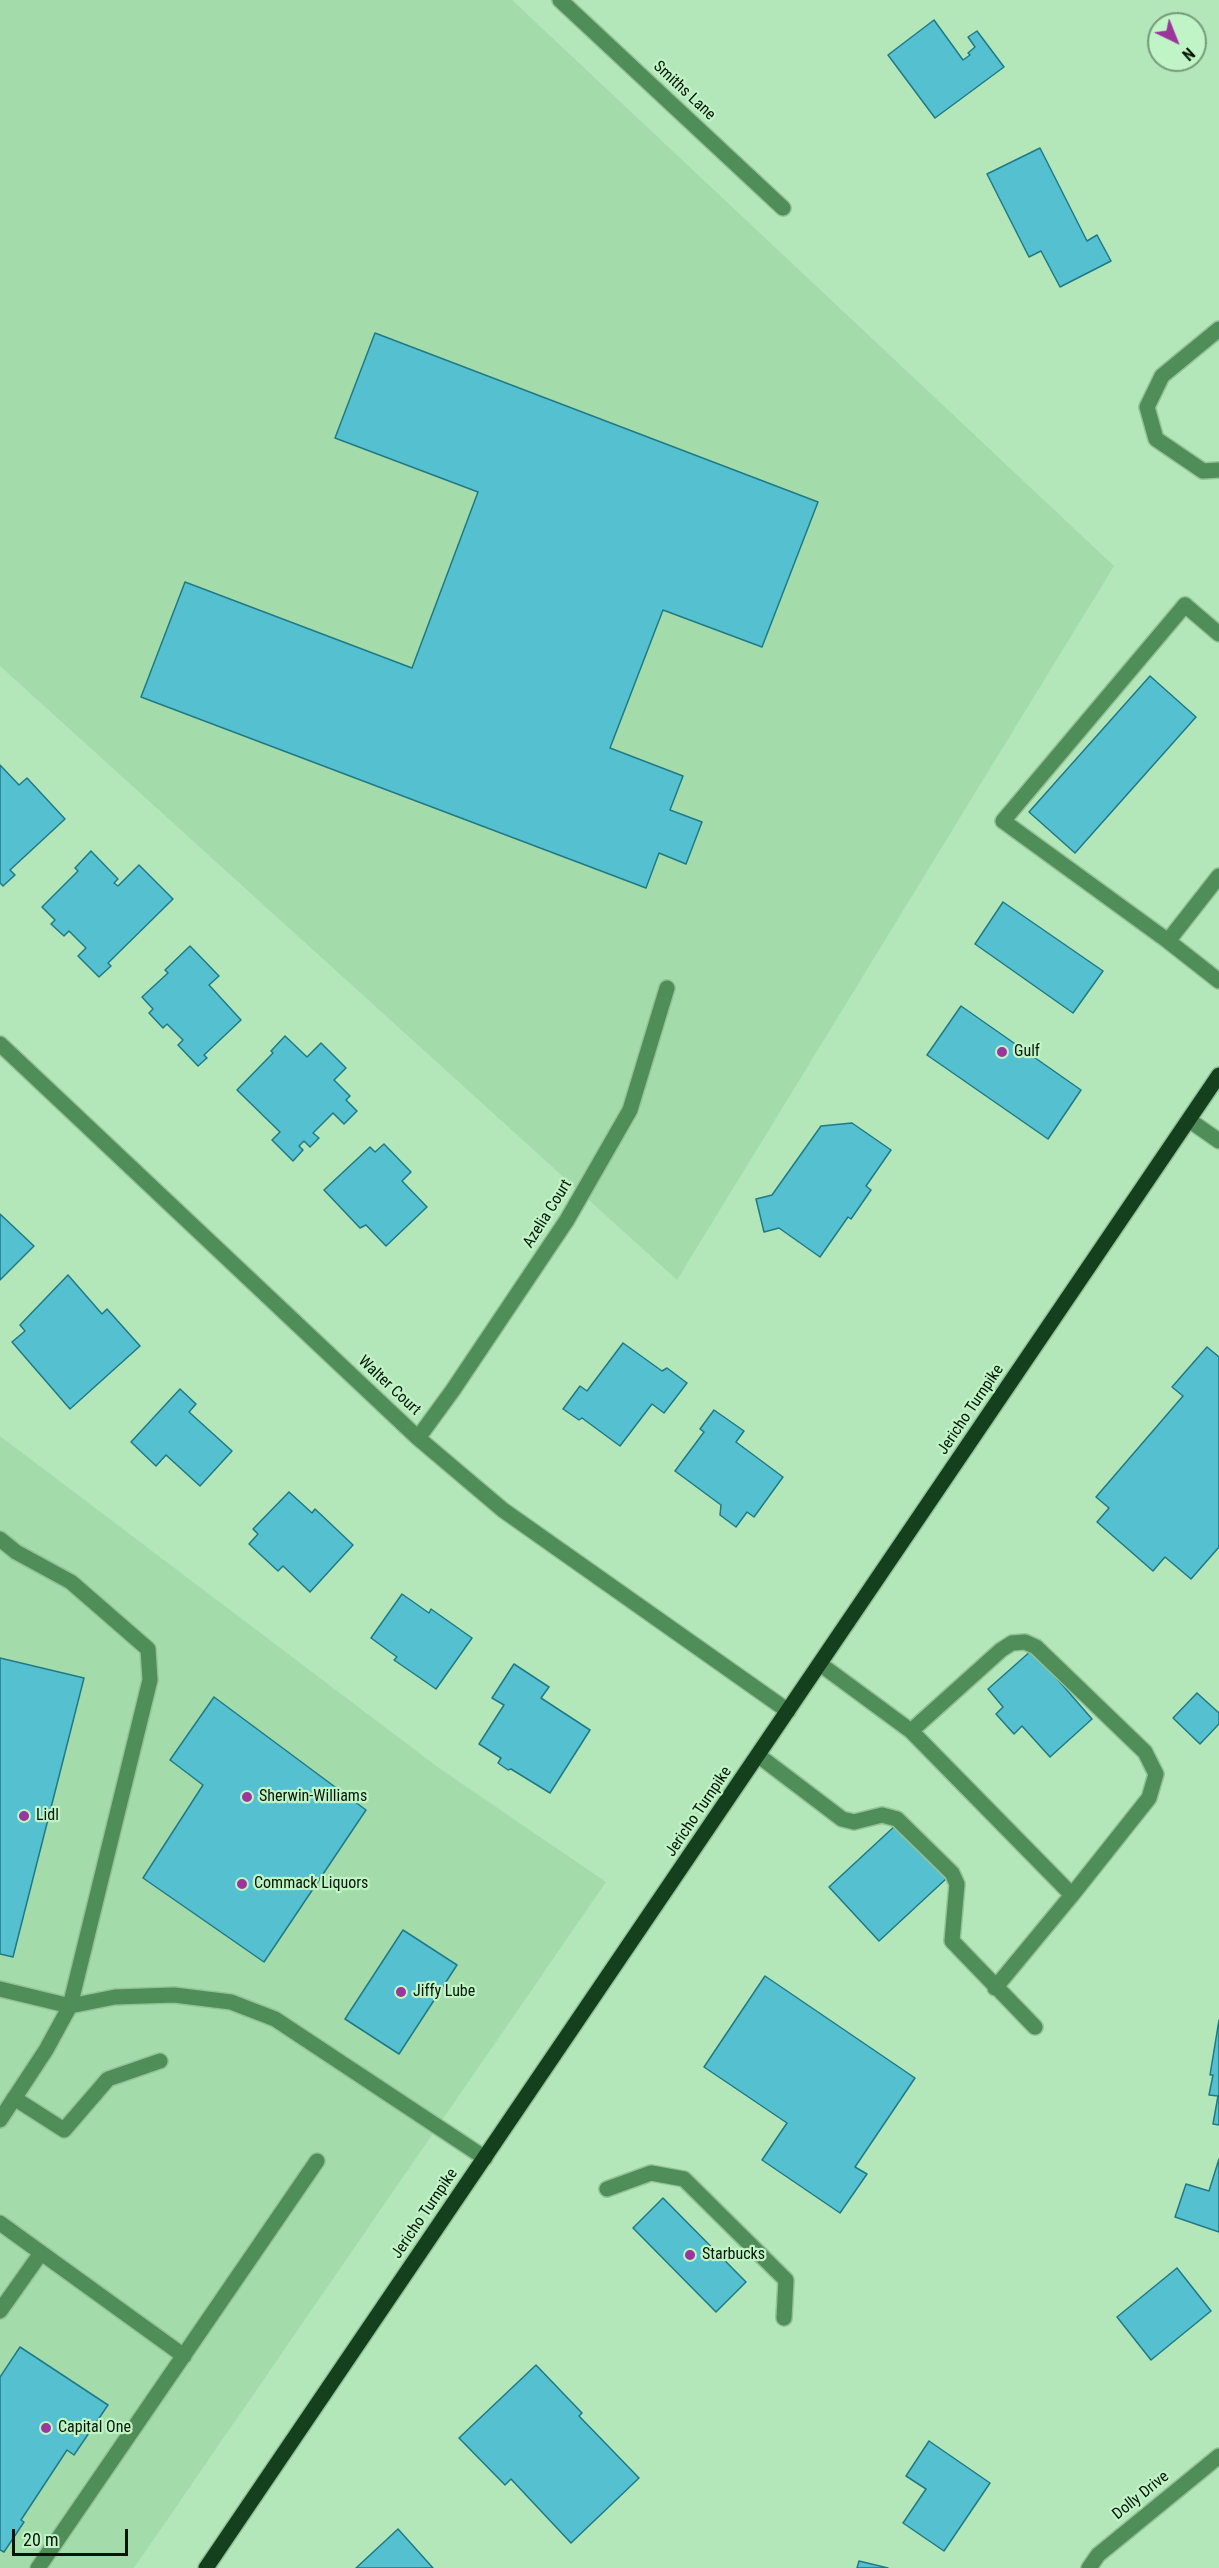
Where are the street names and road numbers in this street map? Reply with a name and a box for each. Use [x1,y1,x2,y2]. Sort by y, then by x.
street label: Smiths Lane [649,57,719,125]
street label: Azelia Court [519,1176,577,1252]
street label: Walter Court [354,1352,424,1420]
street label: Jericho Turnpike [934,1361,1008,1459]
street label: Jericho Turnpike [662,1763,736,1861]
street label: Jericho Turnpike [388,2165,462,2263]
street label: Dolly Drive [1109,2468,1173,2524]

